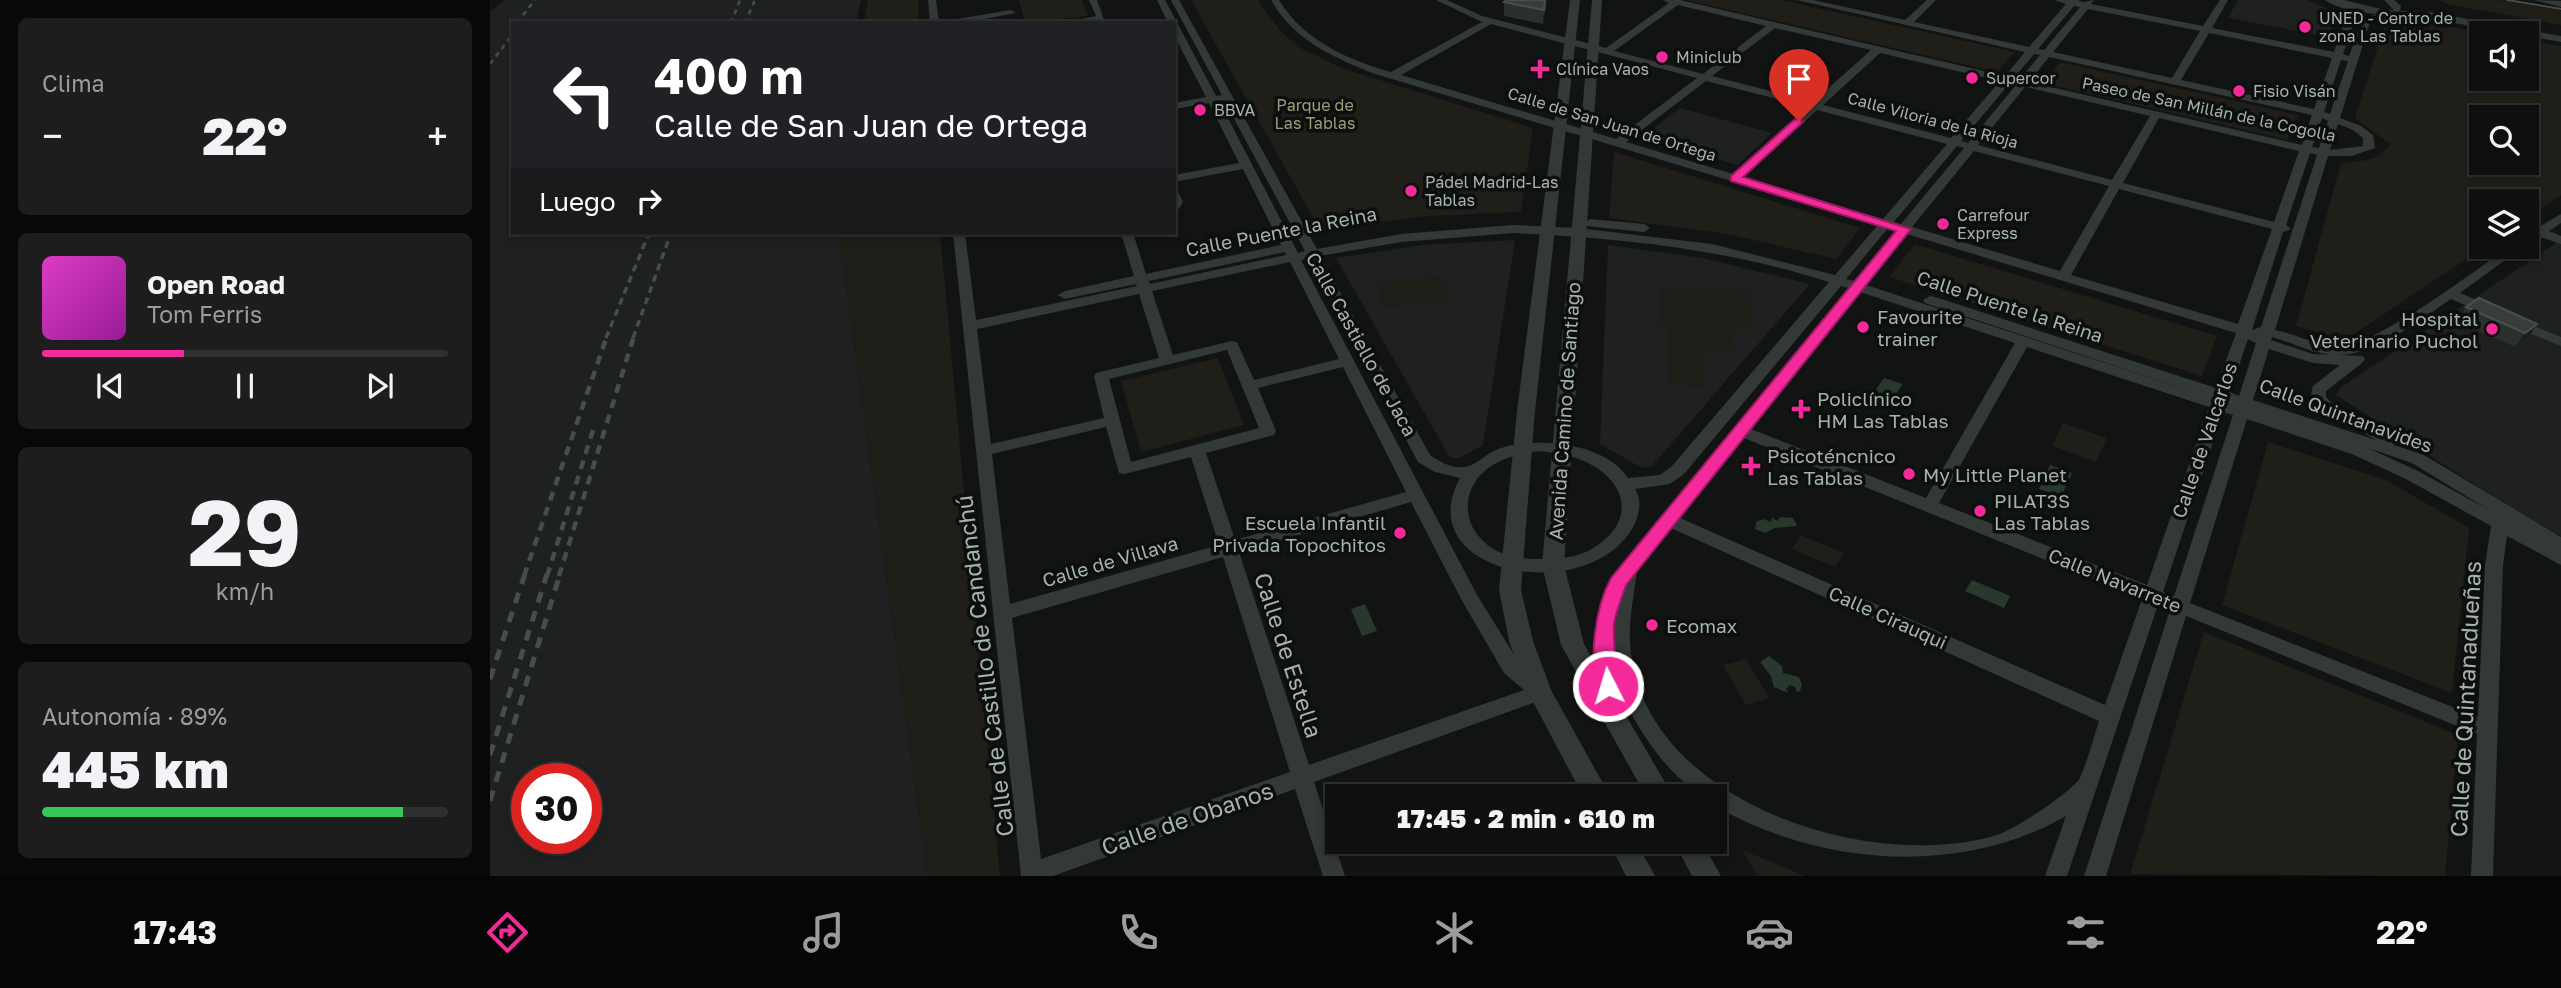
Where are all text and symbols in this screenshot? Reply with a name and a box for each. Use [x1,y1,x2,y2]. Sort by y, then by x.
place label: UNED - Centro de zona Las Tablas [2319,8,2453,46]
marker: UNED - Centro de zona Las Tablas [2297,19,2313,35]
map controls [2469,21,2539,259]
button: sound [2469,21,2539,91]
text: 400 m [654,46,803,105]
place label: Miniclub [1676,47,1742,67]
icon: left [539,49,630,140]
marker: Miniclub [1654,49,1670,65]
pin [1769,49,1829,121]
marker: Clínica Vaos [1530,59,1550,79]
place label: Clínica Vaos [1556,59,1649,79]
icon: arrive [1780,60,1818,98]
place label: Supercor [1986,68,2056,88]
text: Clima [42,69,105,97]
marker: Supercor [1964,70,1980,86]
street label: Paseo de San Millán de la Cogolla [2080,72,2338,146]
place label: Fisio Visán [2253,81,2336,101]
street label: Calle de San Juan de Ortega [1505,83,1719,165]
marker: Fisio Visán [2231,83,2247,99]
street label: Calle Viloria de la Rioja [1846,88,2020,152]
park label: Parque de Las Tablas [1275,95,1355,133]
place label: BBVA [1214,100,1255,120]
marker: BBVA [1192,102,1208,118]
text: 22° [203,104,287,166]
button: search [2469,105,2539,175]
text: Calle de San Juan de Ortega [654,106,1088,144]
text: − [42,113,63,158]
text: + [427,113,448,158]
place label: Pádel Madrid-Las Tablas [1425,172,1559,210]
icon: right [630,182,668,220]
marker: Pádel Madrid-Las Tablas [1403,183,1419,199]
text: Luego [539,186,616,217]
button: layers [2469,189,2539,259]
street label: Calle Puente la Reina [1184,201,1378,261]
place label: Carrefour Express [1957,205,2030,243]
marker: Carrefour Express [1935,216,1951,232]
street label: Calle Castiello de Jaca [1302,248,1422,440]
street label: Calle Puente la Reina [1914,265,2106,347]
text: Open Road [147,269,285,300]
street label: Avenida Camino de Santiago [1544,281,1584,541]
text: Tom Ferris [147,300,262,328]
place label: Favourite trainer [1877,305,1963,350]
place label: Hospital Veterinario Puchol [2310,307,2478,352]
marker: Favourite trainer [1855,319,1871,335]
marker: Hospital Veterinario Puchol [2484,321,2500,337]
street label: Calle de Valcarlos [2167,359,2241,521]
icon: previous [91,367,129,405]
icon: pause [226,367,264,405]
icon: next [361,367,399,405]
street label: Calle Quintanavides [2256,373,2436,457]
place label: Policlínico HM Las Tablas [1817,387,1948,432]
marker: Policlínico HM Las Tablas [1791,399,1811,419]
place label: Psicoténcnico Las Tablas [1767,444,1896,489]
marker: Psicoténcnico Las Tablas [1741,456,1761,476]
place label: My Little Planet [1923,463,2067,486]
marker: My Little Planet [1901,466,1917,482]
text: 29 [188,477,302,586]
place label: PILAT3S Las Tablas [1994,489,2090,534]
street label: Calle de Castillo de Candanchú [949,494,1019,838]
marker: PILAT3S Las Tablas [1972,503,1988,519]
place label: Escuela Infantil Privada Topochitos [1212,511,1386,556]
marker: Escuela Infantil Privada Topochitos [1392,525,1408,541]
street label: Calle de Villava [1040,531,1180,591]
street label: Calle Navarrete [2045,543,2185,617]
street label: Calle de Quintanadueñas [2444,560,2486,838]
street label: Calle de Estella [1249,569,1329,741]
text: km/h [216,577,274,605]
street label: Calle Cirauqui [1825,581,1951,653]
place label: Ecomax [1666,614,1737,637]
marker: Ecomax [1644,617,1660,633]
position arrow [1571,649,1645,723]
text: Autonomía · 89% [42,702,227,730]
text: 445 km [42,737,229,799]
speed limit sign: 30 [511,763,602,854]
street label: Calle de Obanos [1097,776,1277,860]
text: 17:45 · 2 min · 610 m [1397,803,1655,834]
icon: directions [483,908,532,957]
icon: music [799,908,848,957]
icon: phone [1114,908,1163,957]
icon: climate [1430,908,1479,957]
icon: car [1745,908,1794,957]
icon: filters [2061,908,2110,957]
text: 17:43 [133,913,217,951]
text: 22° [2376,913,2428,951]

